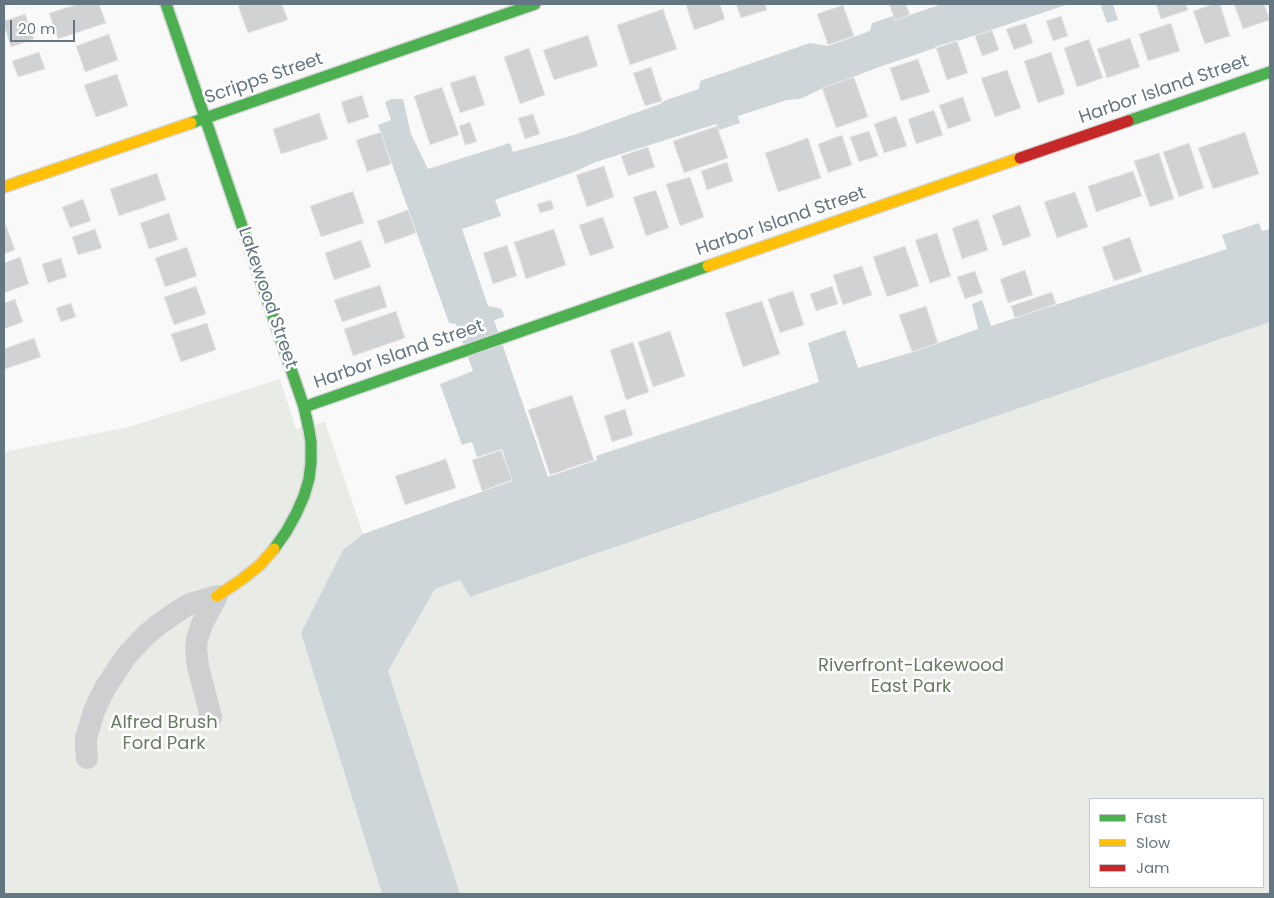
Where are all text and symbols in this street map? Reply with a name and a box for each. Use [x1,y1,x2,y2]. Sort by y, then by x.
scale bar [12,10,78,42]
text: 20 m [18,18,56,39]
street label: Scripps Street [202,49,326,109]
street label: Harbor Island Street [1076,51,1252,129]
street label: Harbor Island Street [693,183,869,261]
street label: Lakewood Street [233,225,301,371]
street label: Harbor Island Street [311,316,487,394]
park label: Riverfront-Lakewood East Park [818,655,1004,698]
park label: Alfred Brush Ford Park [110,712,218,754]
legend [1089,798,1264,888]
text: Fast [1136,807,1167,828]
text: Slow [1136,832,1170,853]
text: Jam [1136,857,1170,878]

